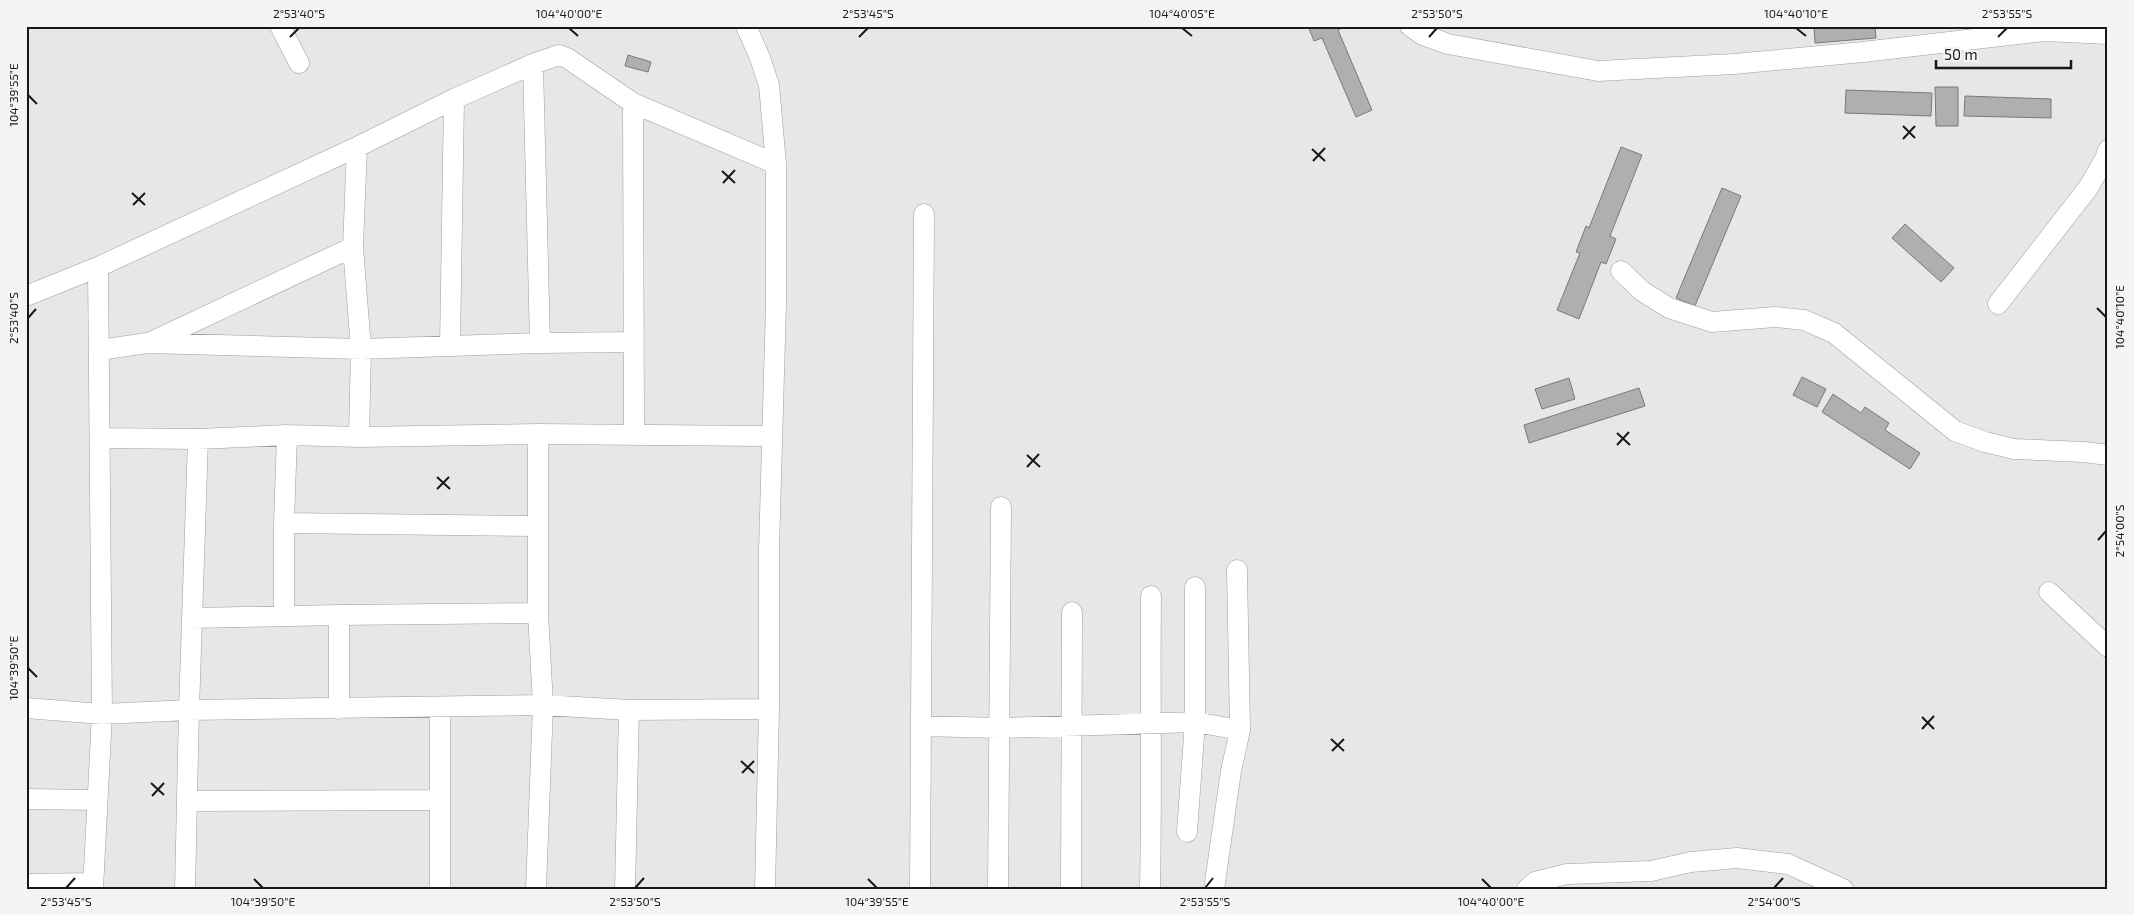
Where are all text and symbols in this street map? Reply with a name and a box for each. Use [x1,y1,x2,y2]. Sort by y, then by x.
text: 2°53'40"S [273,6,325,20]
text: 104°40'00"E [536,6,602,20]
text: 2°53'45"S [842,6,894,20]
text: 104°40'05"E [1149,6,1215,20]
text: 2°53'50"S [1411,6,1463,20]
text: 104°40'10"E [1764,6,1828,20]
text: 2°53'55"S [1982,6,2033,20]
scale bar [1936,38,2072,70]
text: 50 m [1944,45,1978,63]
text: 104°39'55"E [6,63,20,127]
text: 104°40'10"E [2112,285,2126,349]
text: 2°53'40"S [6,292,20,344]
text: 2°54'00"S [2112,504,2126,557]
text: 104°39'50"E [6,636,20,700]
text: 2°53'45"S [40,894,92,908]
text: 104°39'50"E [231,894,295,908]
text: 2°53'50"S [609,894,661,908]
text: 104°39'55"E [845,894,909,908]
text: 2°53'55"S [1180,894,1231,908]
text: 104°40'00"E [1458,894,1524,908]
text: 2°54'00"S [1748,894,1801,908]

